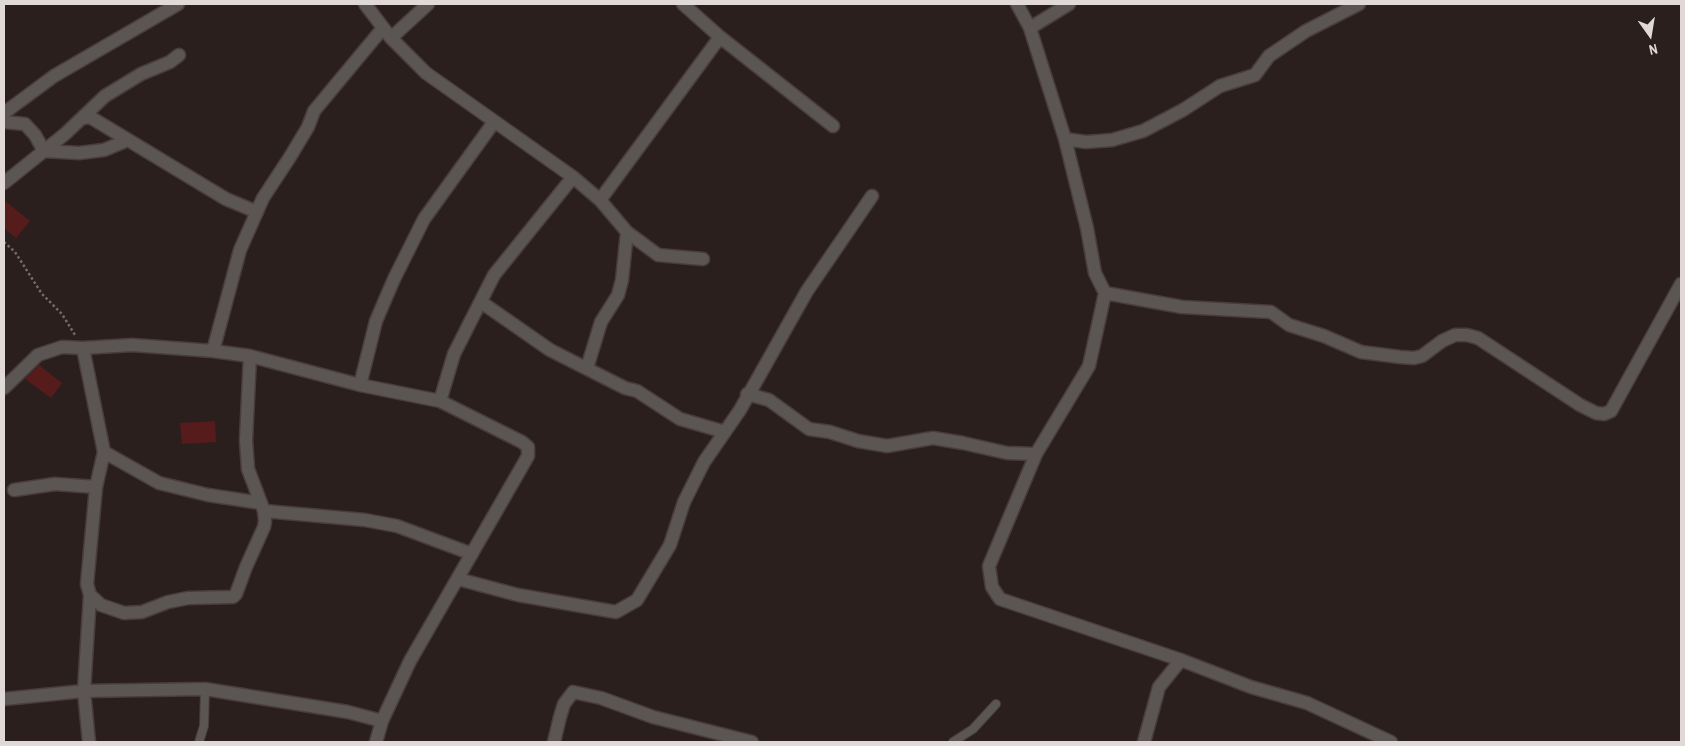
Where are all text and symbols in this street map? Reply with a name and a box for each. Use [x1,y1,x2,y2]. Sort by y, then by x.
north arrow [1625,10,1675,60]
text: N [1647,40,1659,59]

